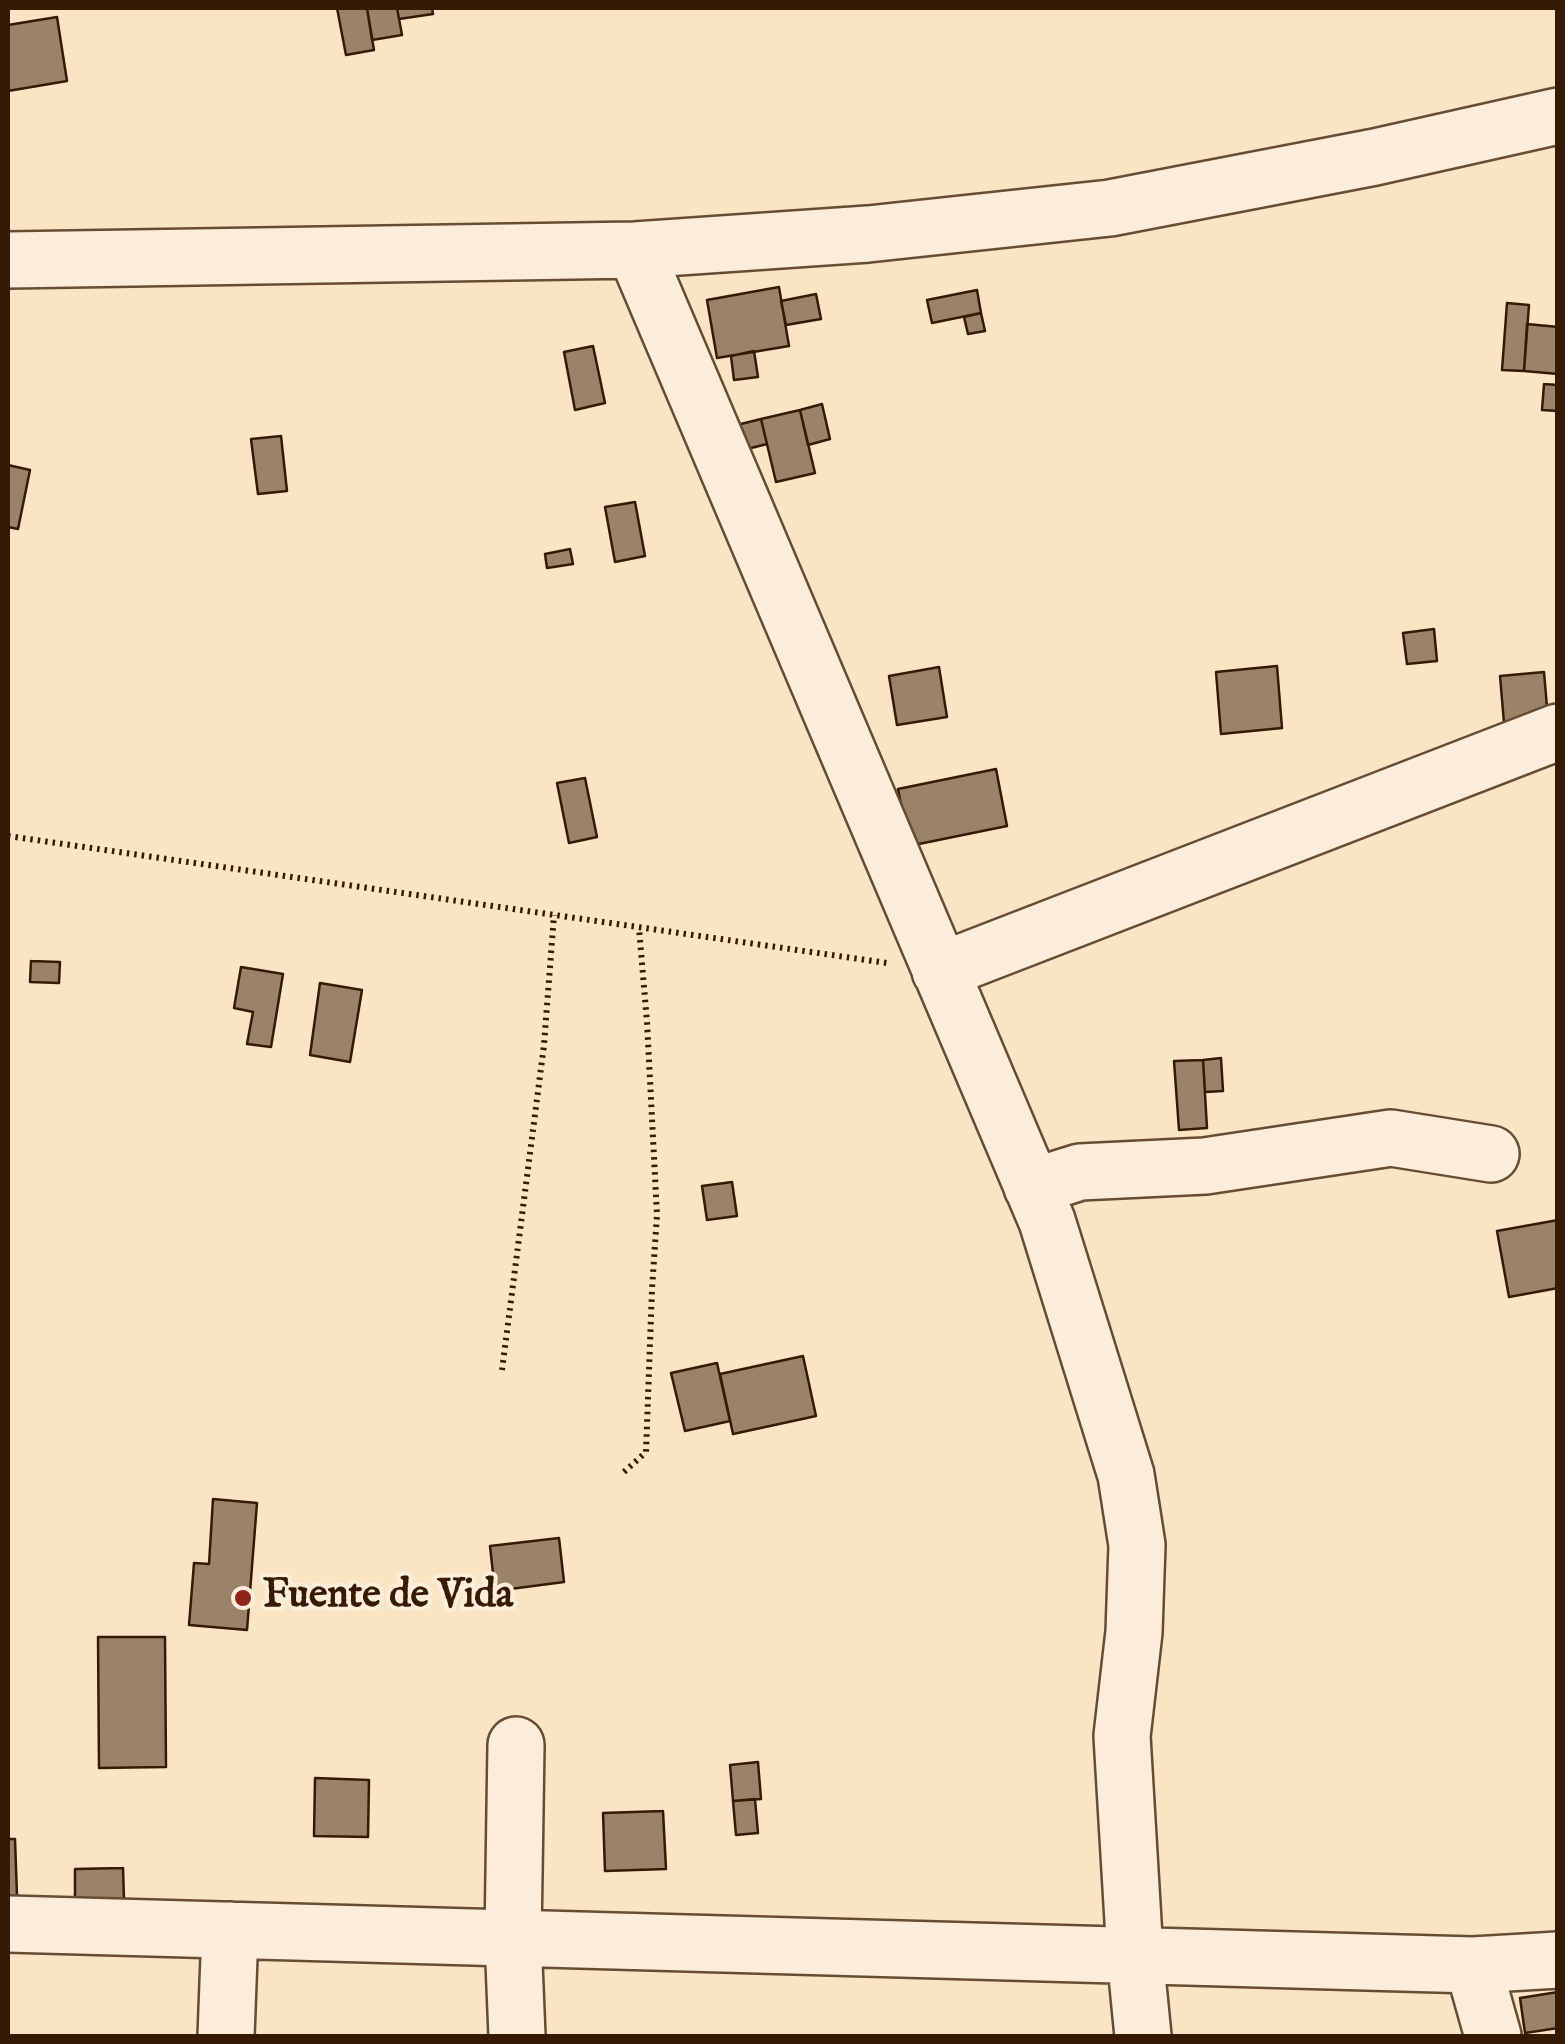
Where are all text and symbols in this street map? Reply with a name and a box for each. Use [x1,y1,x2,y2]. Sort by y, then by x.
place label: Fuente de Vida [263,1574,513,1622]
marker: Fuente de Vida [232,1587,254,1609]

